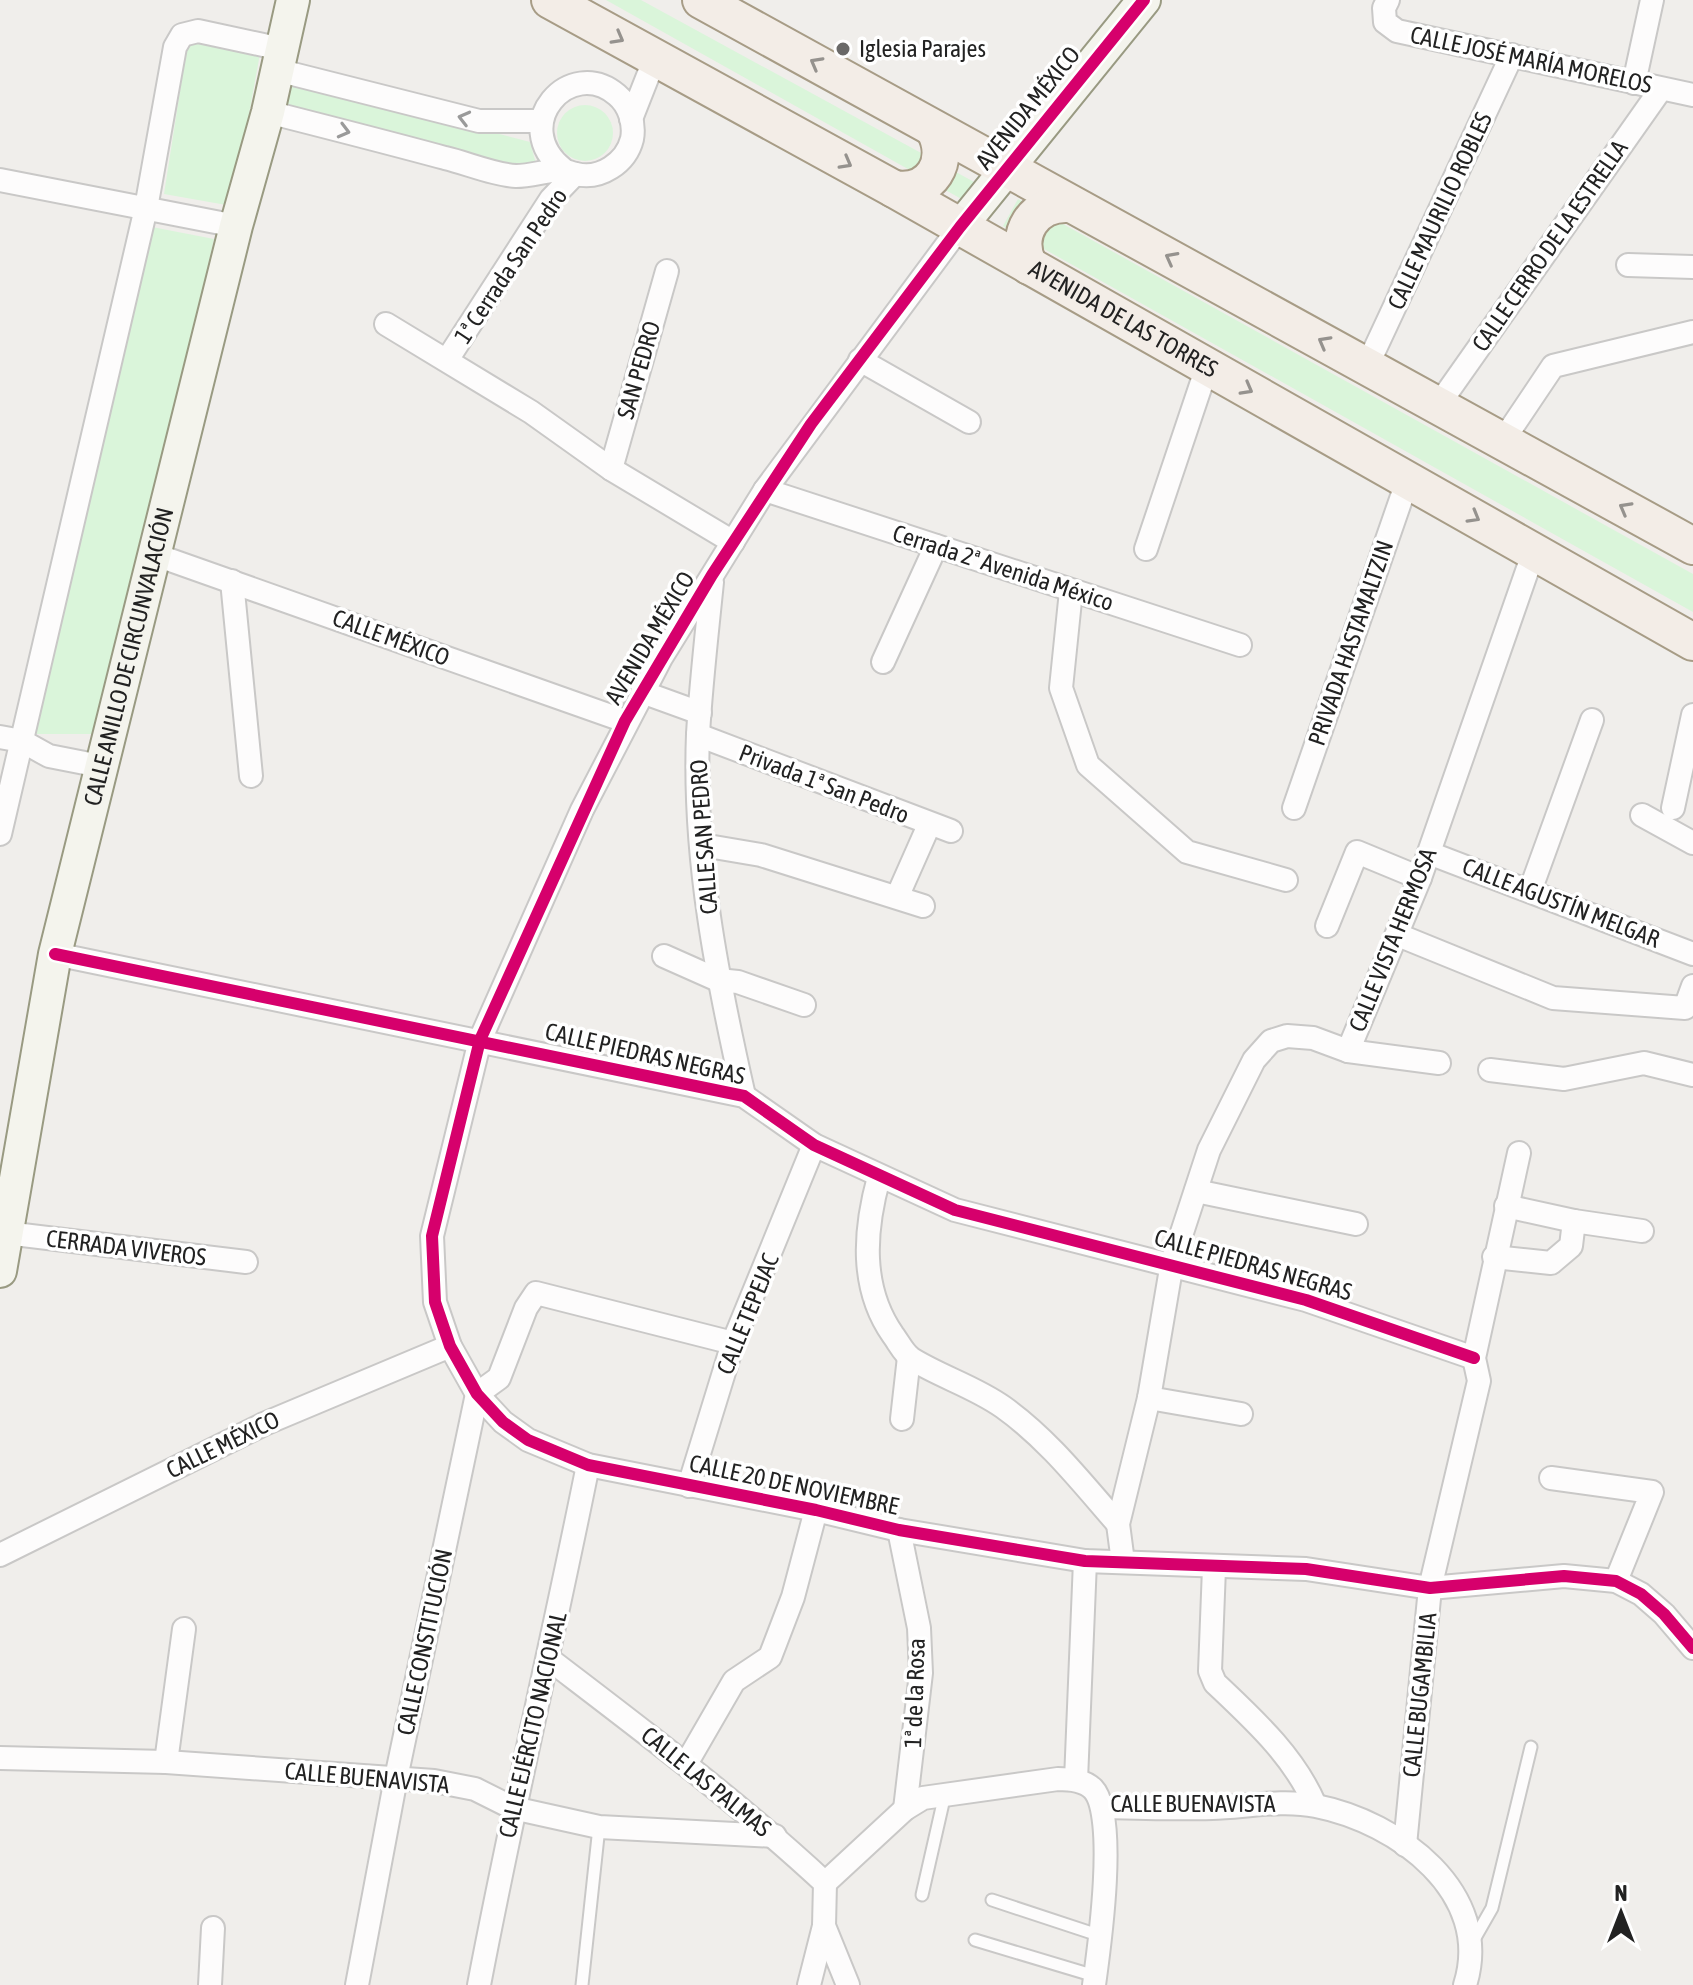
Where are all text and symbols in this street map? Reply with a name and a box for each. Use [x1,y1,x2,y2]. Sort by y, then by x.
street label: CALLE JOSÉ MARÍA MORELOS [1408,21,1654,98]
one-way arrow [610,28,624,43]
place label: Iglesia Parajes [859,35,986,62]
marker: Iglesia Parajes [834,40,852,58]
street label: AVENIDA MÉXICO [970,41,1085,174]
one-way arrow [809,58,824,73]
street label: CALLE MAURILIO ROBLES [1382,108,1497,314]
one-way arrow [457,110,471,127]
one-way arrow [336,122,350,139]
street label: CALLE CERRO DE LA ESTRELLA [1466,135,1633,356]
one-way arrow [837,153,852,169]
street label: 1ª Cerrada San Pedro [449,183,572,348]
one-way arrow [1164,253,1179,268]
street label: AVENIDA DE LAS TORRES [1025,255,1222,383]
street label: SAN PEDRO [612,318,665,422]
one-way arrow [1318,336,1333,352]
one-way arrow [1238,379,1253,395]
one-way arrow [1619,502,1634,518]
street label: CALLE ANILLO DE CIRCUNVALACIÓN [78,505,178,809]
one-way arrow [1465,507,1480,523]
street label: Cerrada 2ª Avenida México [889,519,1117,616]
street label: PRIVADA HASTAMALTZIN [1303,537,1398,749]
street label: AVENIDA MÉXICO [599,567,700,709]
street label: CALLE MÉXICO [329,604,453,671]
street label: Privada 1ª San Pedro [735,739,913,828]
street label: CALLE SAN PEDRO [685,759,722,915]
street label: CALLE VISTA HERMOSA [1343,844,1442,1035]
street label: CALLE AGUSTÍN MELGAR [1459,852,1664,953]
street label: CALLE PIEDRAS NEGRAS [543,1017,748,1090]
street label: CALLE PIEDRAS NEGRAS [1151,1223,1355,1306]
street label: CERRADA VIVEROS [45,1224,208,1271]
street label: CALLE TEPEJAC [711,1249,784,1378]
street label: CALLE MÉXICO [162,1406,284,1483]
street label: CALLE 20 DE NOVIEMBRE [687,1449,901,1520]
street label: CALLE CONSTITUCIÓN [392,1546,457,1737]
street label: CALLE EJÉRCITO NACIONAL [493,1609,572,1840]
street label: CALLE BUGAMBILIA [1397,1611,1442,1779]
street label: 1ª de la Rosa [899,1638,930,1748]
street label: CALLE LAS PALMAS [636,1721,777,1842]
street label: CALLE BUENAVISTA [284,1757,451,1798]
street label: CALLE BUENAVISTA [1110,1790,1276,1817]
north arrow [1581,1873,1661,1953]
text: N [1615,1880,1627,1906]

